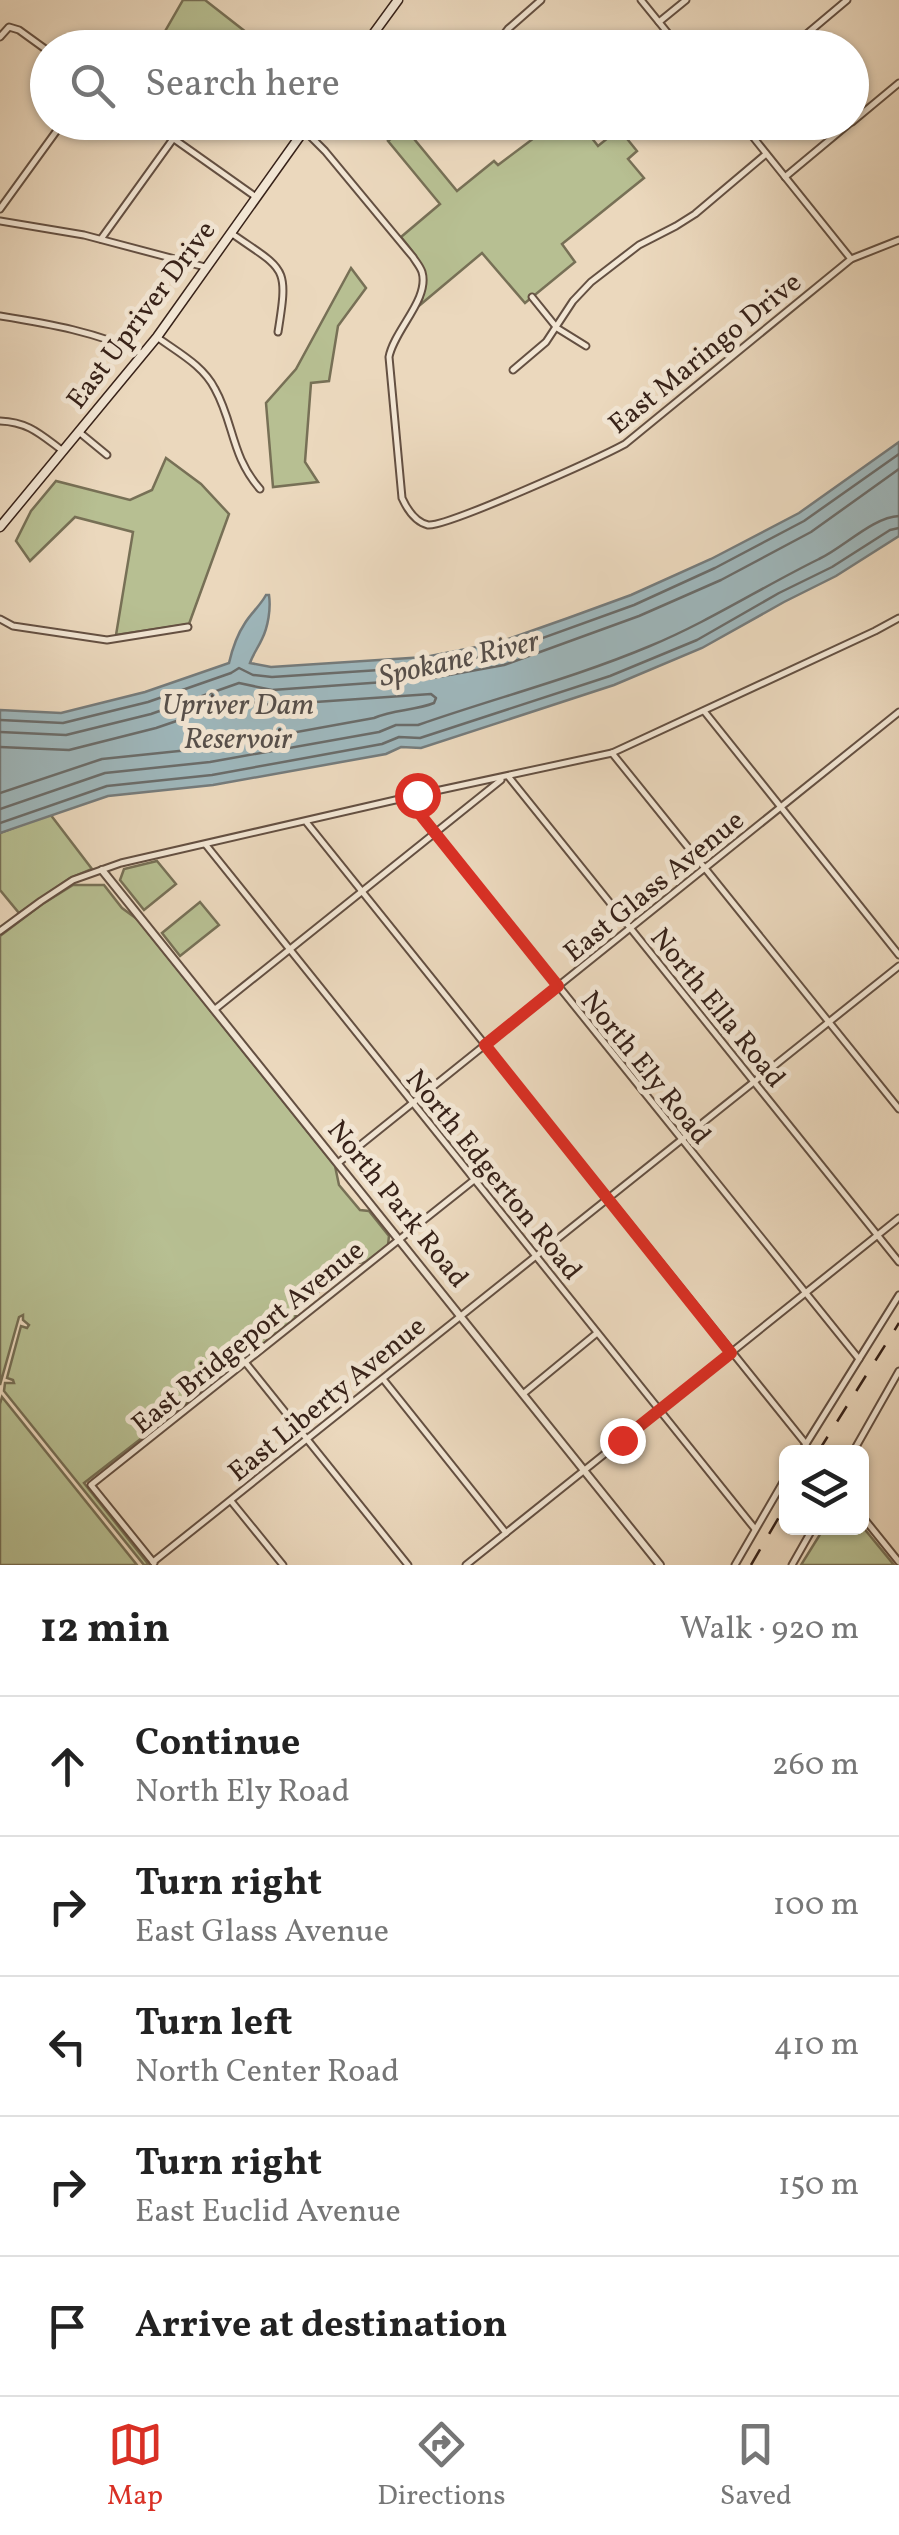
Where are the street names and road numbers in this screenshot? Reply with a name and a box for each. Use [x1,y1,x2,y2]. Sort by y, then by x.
street label: East Upriver Drive [58,213,226,418]
street label: East Maringo Drive [601,264,810,444]
street label: East Glass Avenue [556,802,753,972]
street label: North Ella Road [640,920,794,1097]
street label: North Ely Road [571,983,719,1154]
street label: North Edgerton Road [396,1062,590,1289]
street label: North Park Road [317,1112,477,1297]
street label: East Bridgeport Avenue [124,1232,373,1444]
street label: East Liberty Avenue [221,1308,435,1492]

